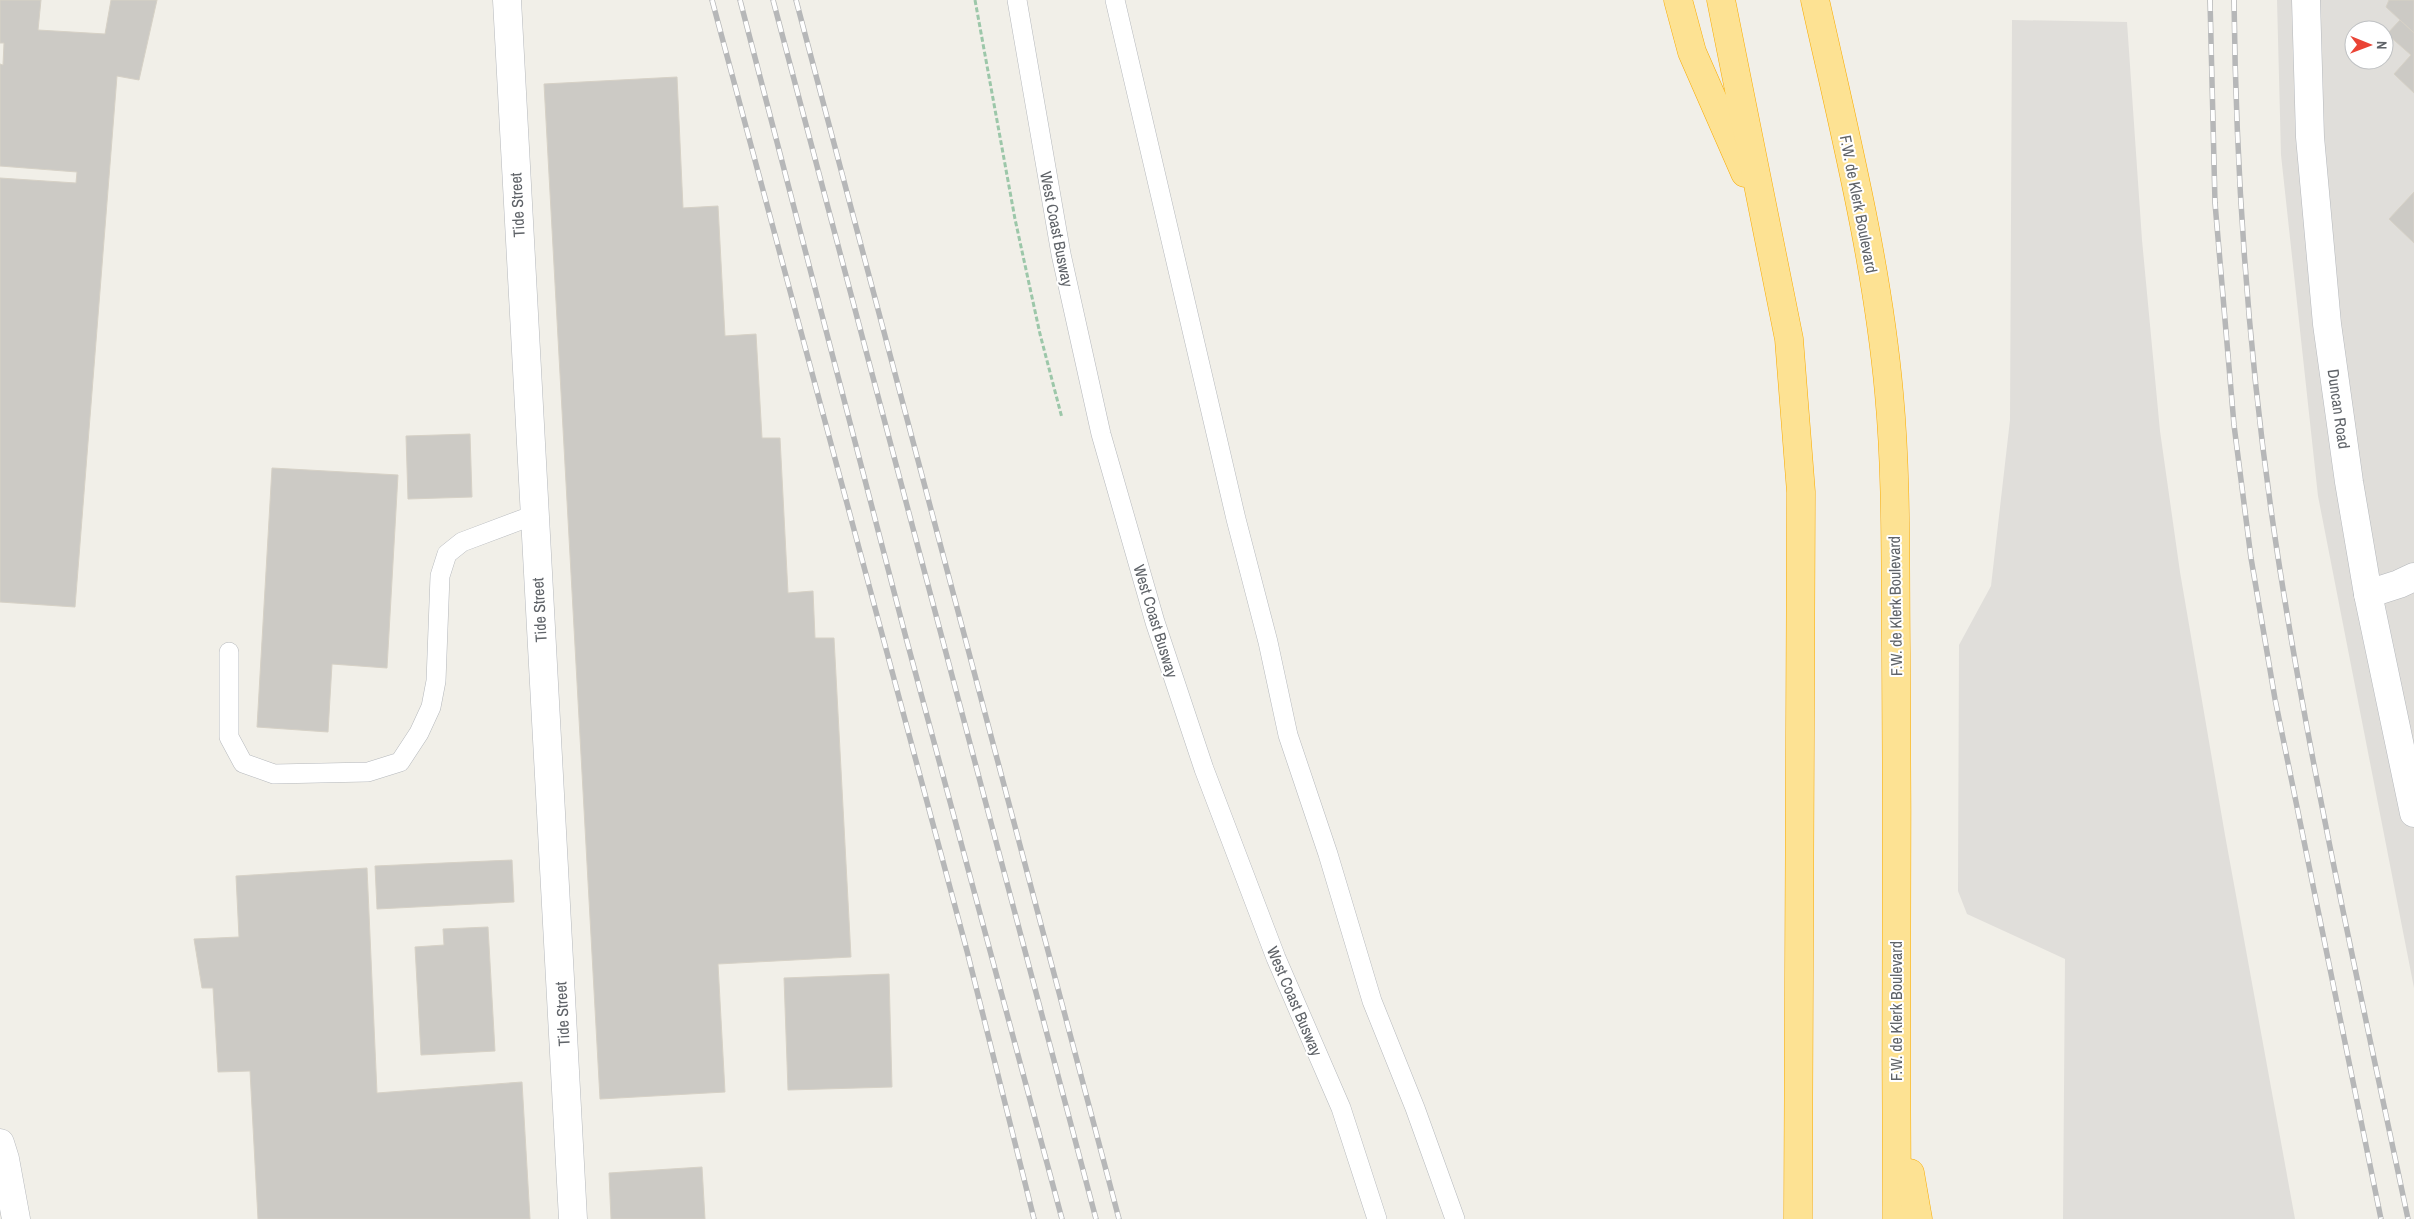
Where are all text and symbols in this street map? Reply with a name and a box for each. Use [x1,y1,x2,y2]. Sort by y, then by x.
north arrow [2344,20,2394,70]
text: N [2373,41,2391,50]
street label: F.W. de Klerk Boulevard [1835,133,1883,275]
street label: West Coast Busway [1035,169,1079,289]
street label: Tide Street [504,172,530,238]
street label: Duncan Road [2323,368,2355,450]
street label: F.W. de Klerk Boulevard [1883,536,1907,676]
street label: West Coast Busway [1128,562,1184,681]
street label: Tide Street [526,577,552,643]
street label: F.W. de Klerk Boulevard [1885,941,1907,1081]
street label: West Coast Busway [1262,943,1328,1060]
street label: Tide Street [549,981,575,1047]

